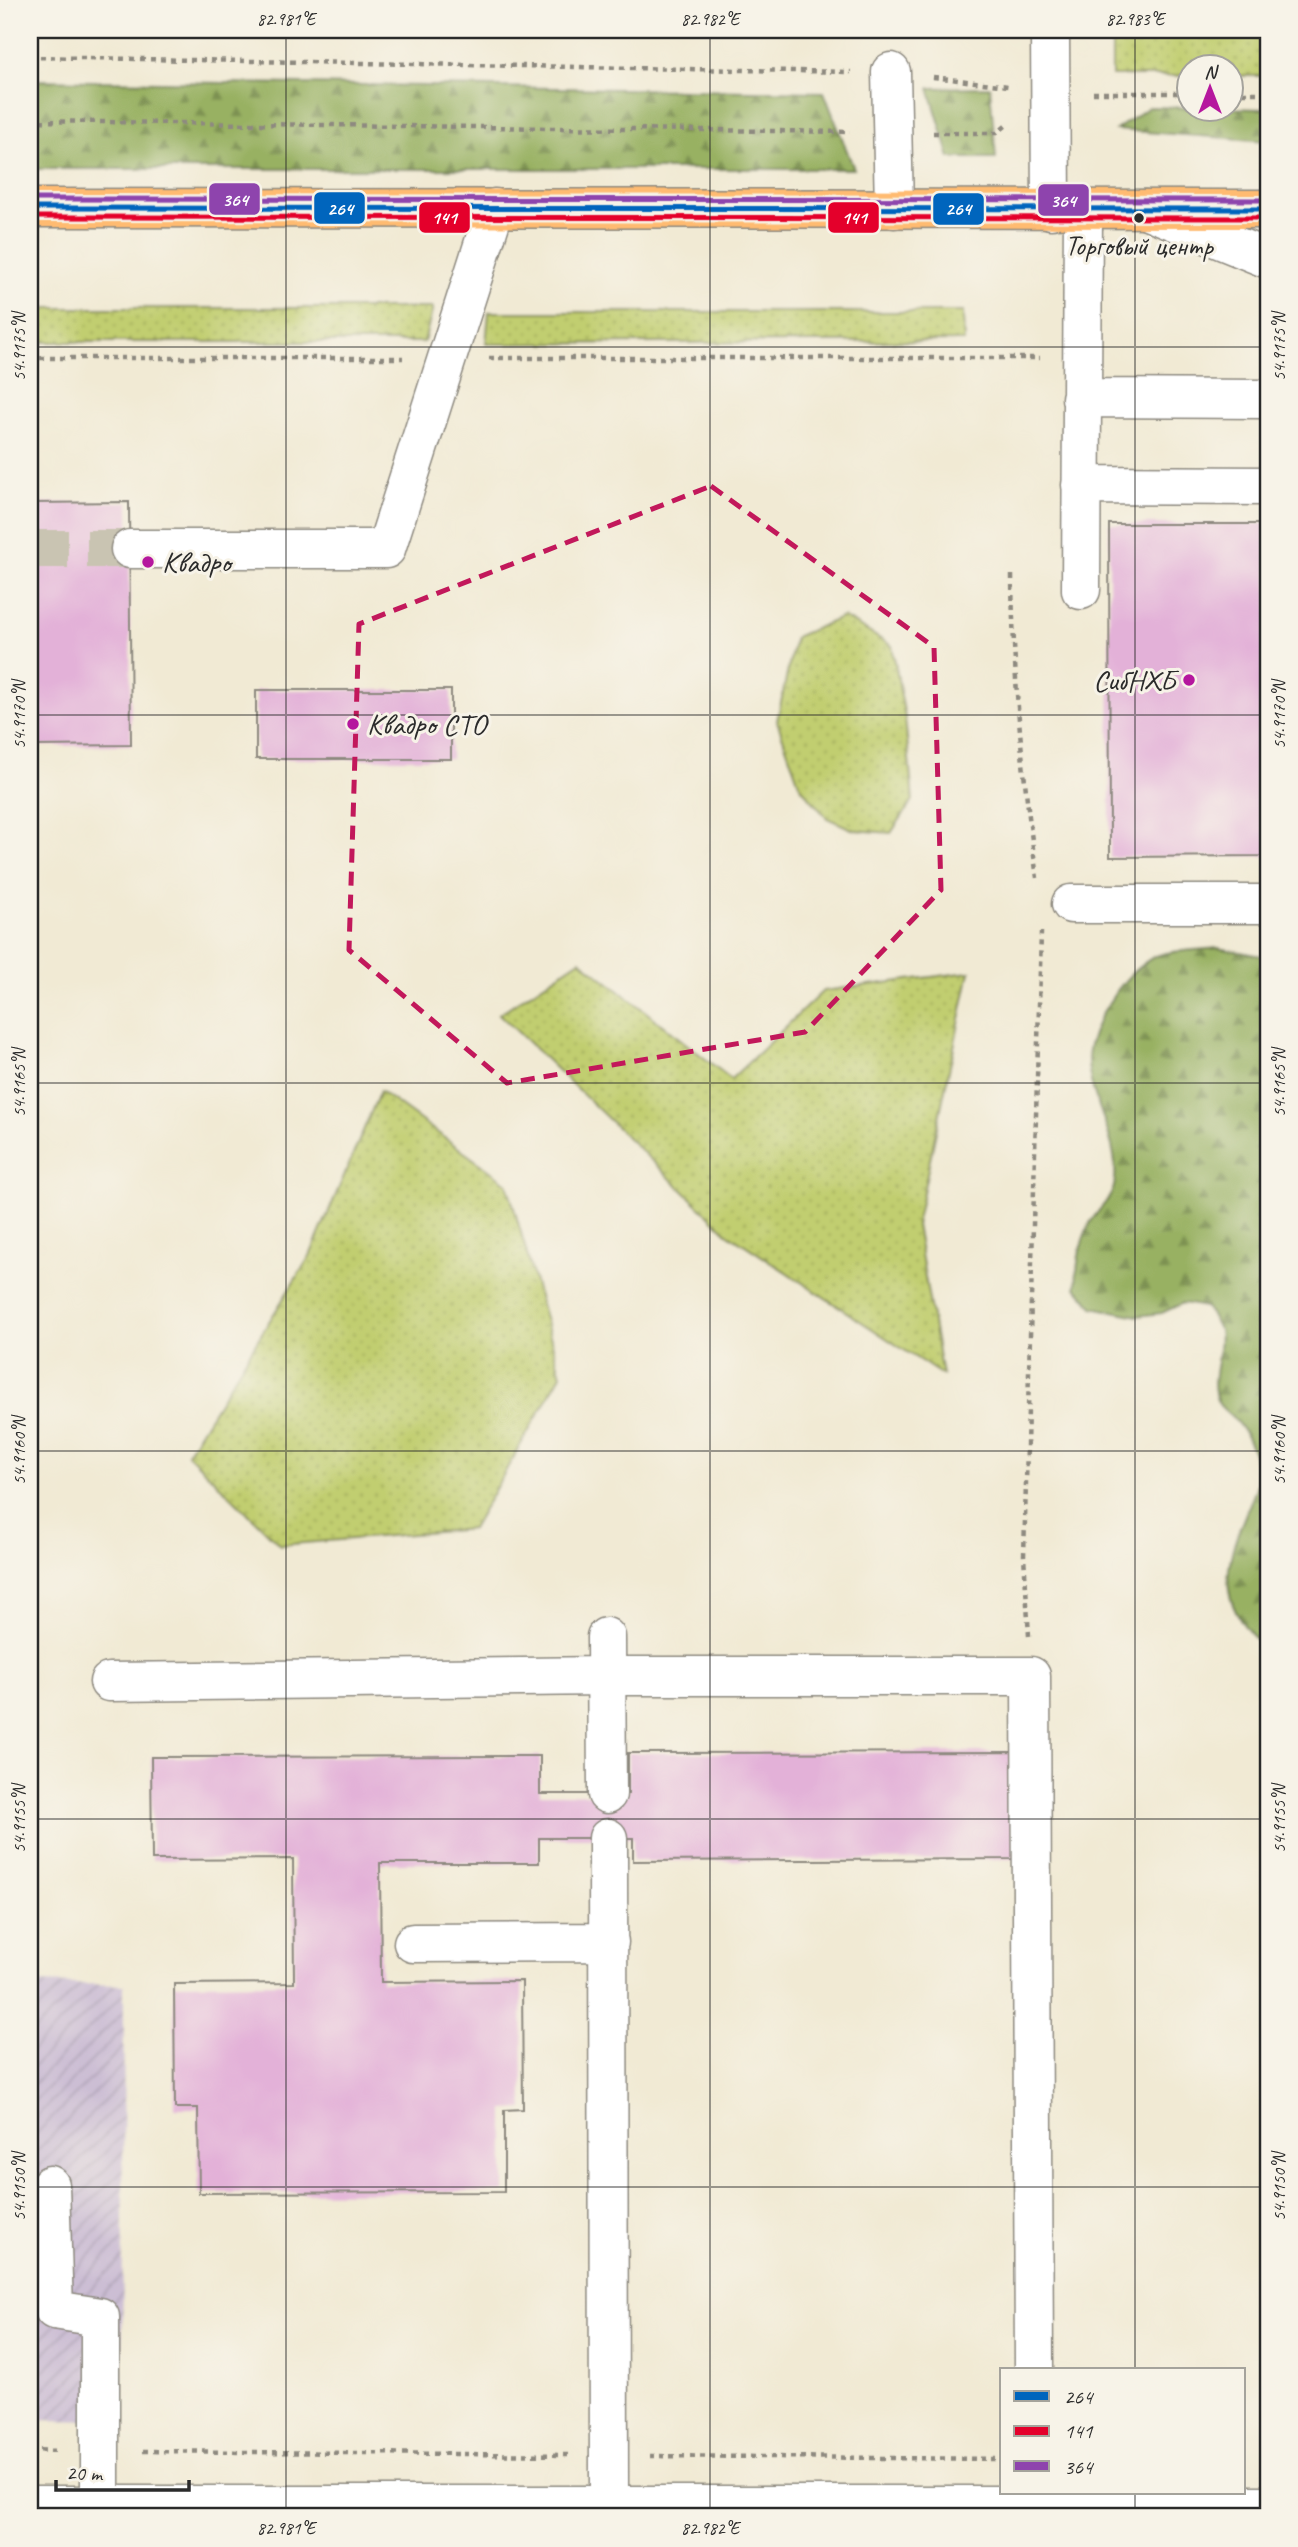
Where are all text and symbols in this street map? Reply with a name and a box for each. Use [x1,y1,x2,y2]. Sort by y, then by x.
text: 82.981°E [257,8,318,30]
text: 82.982°E [681,8,742,30]
text: 82.983°E [1106,8,1167,30]
north arrow [1176,52,1246,122]
text: N [1204,60,1219,84]
line badge: 364 [208,182,261,216]
line badge: 364 [1037,183,1090,217]
text: 364 [222,188,250,212]
text: 364 [1050,189,1078,213]
line badge: 264 [313,191,366,225]
line badge: 264 [932,192,985,226]
text: 264 [327,197,355,221]
text: 264 [945,197,973,221]
line badge: 141 [418,201,471,234]
line badge: 141 [827,201,880,234]
text: 141 [431,206,459,230]
text: 141 [841,206,869,230]
marker: Торговый центр [1132,211,1146,225]
place label: Торговый центр [1065,228,1214,263]
text: 54.9175°N [8,310,30,381]
text: 54.9175°N [1268,310,1290,381]
place label: Квадро [162,543,234,581]
marker: Квадро [140,554,156,570]
place label: СибНХБ [1093,661,1180,699]
marker: СибНХБ [1181,672,1197,688]
text: 54.9170°N [8,678,30,749]
text: 54.9170°N [1268,678,1290,749]
place label: Квадро СТО [367,705,489,743]
marker: Квадро СТО [345,716,361,732]
text: 54.9165°N [8,1046,30,1117]
text: 54.9165°N [1268,1046,1290,1117]
text: 54.9160°N [8,1414,30,1485]
text: 54.9160°N [1268,1414,1290,1485]
text: 54.9155°N [8,1782,30,1853]
text: 54.9155°N [1268,1782,1290,1853]
text: 54.9150°N [8,2150,30,2221]
text: 54.9150°N [1268,2150,1290,2221]
legend [1000,2368,1246,2494]
text: 264 [1064,2384,1095,2410]
text: 141 [1064,2418,1094,2444]
scale bar [56,2449,189,2493]
text: 364 [1064,2454,1095,2480]
text: 20 m [66,2460,104,2486]
text: 82.981°E [257,2517,318,2539]
text: 82.982°E [681,2517,742,2539]

